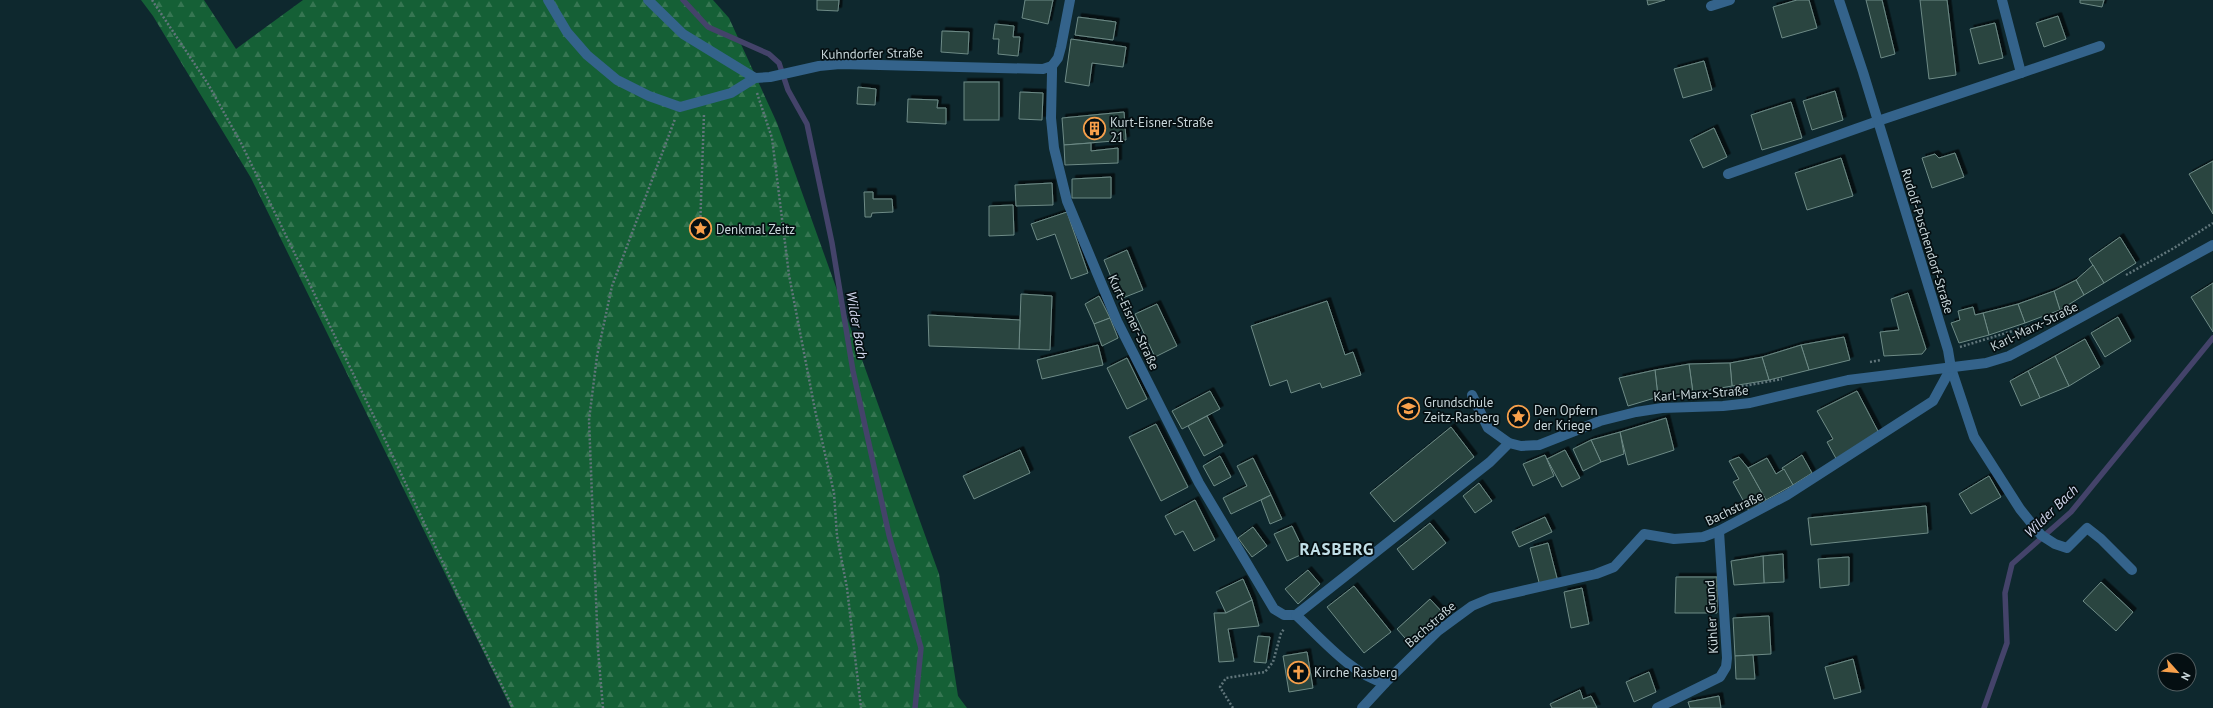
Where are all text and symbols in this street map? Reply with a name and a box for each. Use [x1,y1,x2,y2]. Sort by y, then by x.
street label: Kuhndorfer Straße [821,44,923,63]
place label: Kurt-Eisner-Straße 21 [1110,114,1213,146]
building icon: Kurt-Eisner-Straße 21 [1081,116,1107,142]
street label: Rudolf-Puschendorf-Straße [1897,167,1958,316]
place icon: Denkmal Zeitz [687,216,713,242]
place label: Denkmal Zeitz [716,221,795,238]
street label: Kurt-Eisner-Straße [1104,272,1163,373]
water label: Wilder Bach [842,290,872,360]
street label: Karl-Marx-Straße [1988,298,2081,355]
street label: Karl-Marx-Straße [1653,382,1749,405]
place label: Grundschule Zeitz-Rasberg [1424,394,1499,426]
school or university icon: Grundschule Zeitz-Rasberg [1396,396,1422,422]
place label: Den Opfern der Kriege [1534,402,1598,434]
place icon: Den Opfern der Kriege [1505,404,1531,430]
water label: Wilder Bach [2020,481,2082,541]
street label: Bachstraße [1703,487,1766,530]
district label: RASBERG [1300,538,1374,560]
street label: Kühler Grund [1701,580,1722,654]
street label: Bachstraße [1401,598,1459,651]
north arrow [2157,652,2197,692]
church icon: Kirche Rasberg [1285,659,1311,685]
place label: Kirche Rasberg [1314,664,1397,681]
text: N [2178,670,2194,683]

